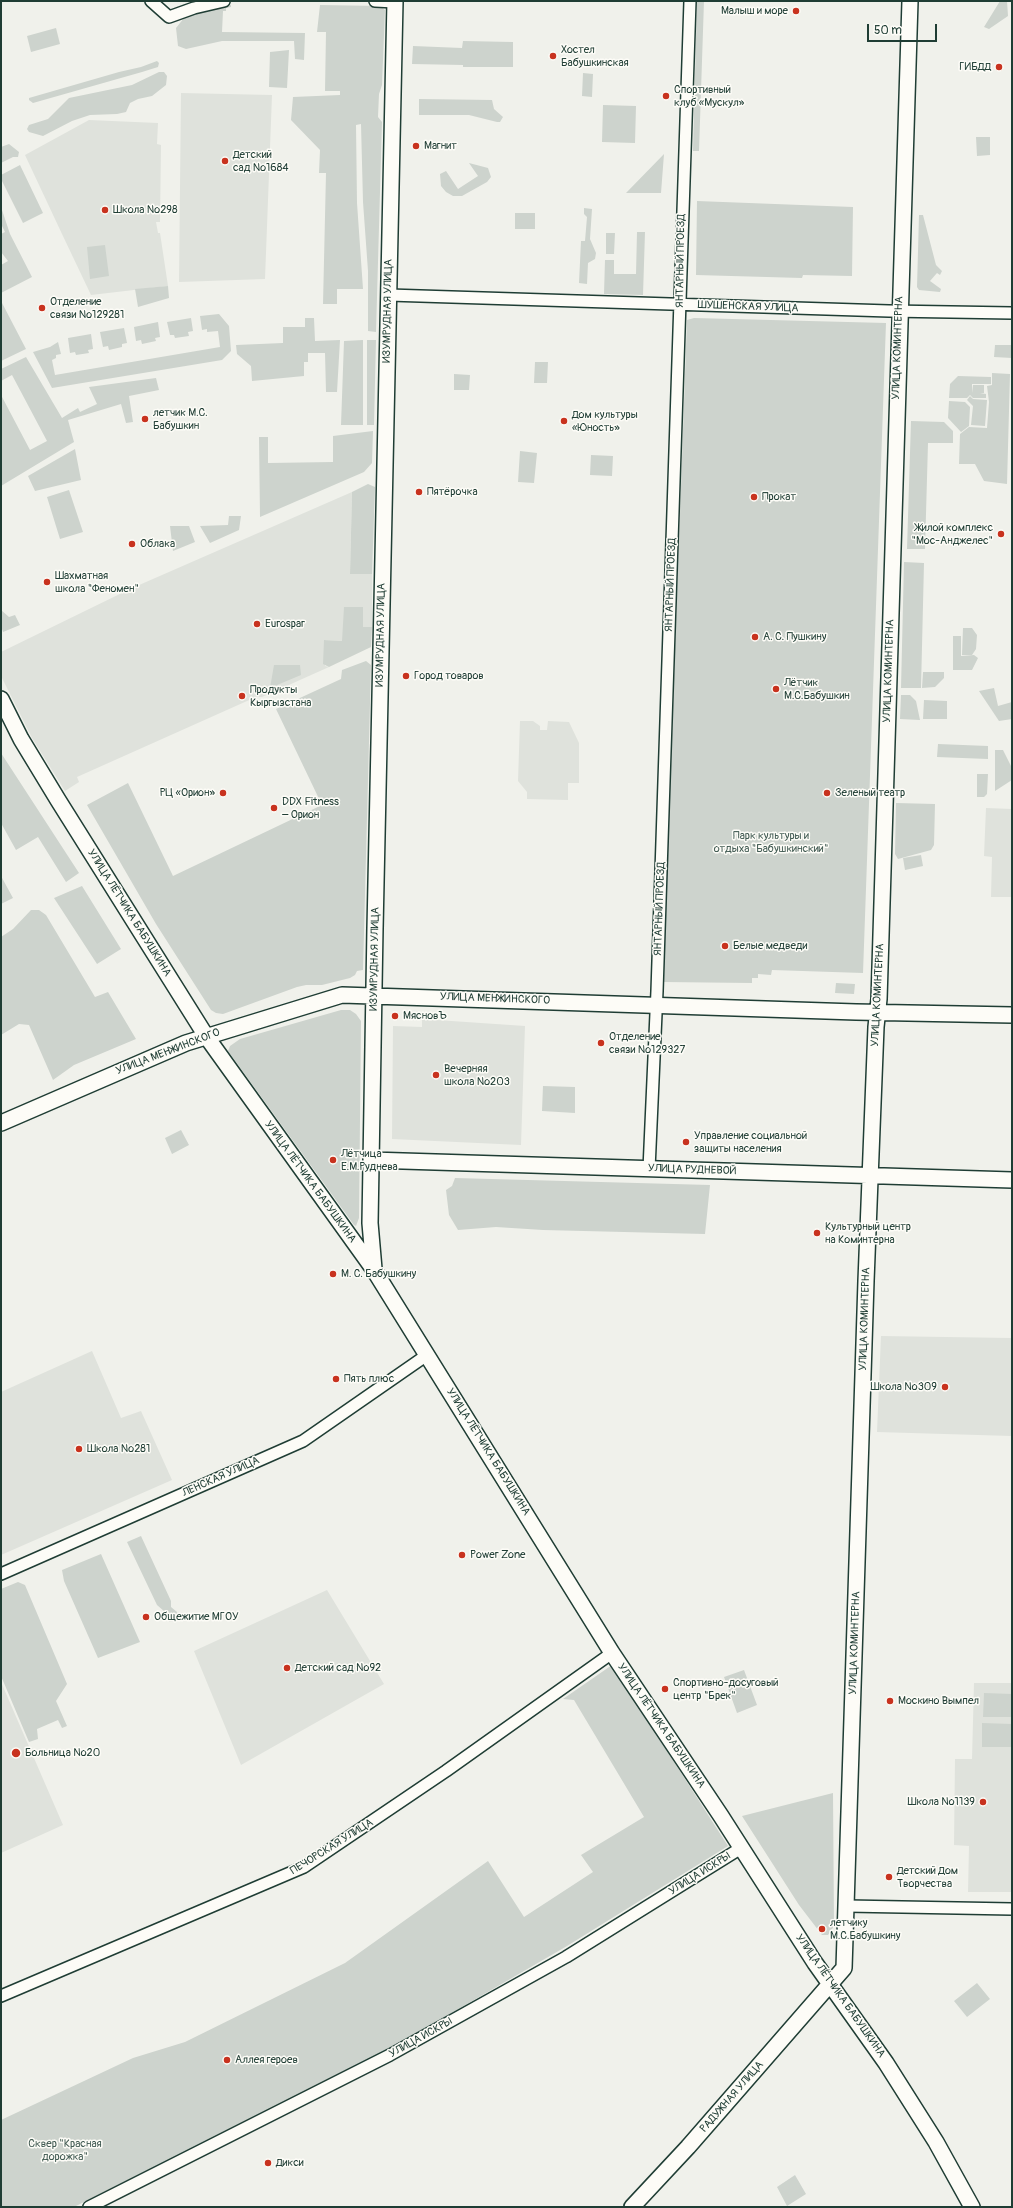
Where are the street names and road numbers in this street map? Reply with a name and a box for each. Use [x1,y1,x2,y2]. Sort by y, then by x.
street label: ЯНТАРНЫЙ ПРОЕЗД [674,214,688,308]
street label: ИЗУМРУДНАЯ УЛИЦА [380,259,396,363]
street label: УЛИЦА КОМИНТЕРНА [890,296,906,400]
street label: ШУШЕНСКАЯ УЛИЦА [697,299,799,315]
street label: ЯНТАРНЫЙ ПРОЕЗД [663,538,679,632]
street label: ИЗУМРУДНАЯ УЛИЦА [373,583,389,687]
street label: УЛИЦА КОМИНТЕРНА [881,619,897,723]
street label: УЛИЦА ЛЁТЧИКА БАБУШКИНА [84,847,174,979]
street label: ЯНТАРНЫЙ ПРОЕЗД [652,862,668,956]
street label: ИЗУМРУДНАЯ УЛИЦА [367,907,383,1011]
street label: УЛИЦА КОМИНТЕРНА [869,943,887,1047]
street label: УЛИЦА МЕНЖИНСКОГО [440,990,550,1008]
street label: УЛИЦА МЕНЖИНСКОГО [114,1026,222,1078]
street label: УЛИЦА ЛЁТЧИКА БАБУШКИНА [261,1118,359,1246]
street label: УЛИЦА РУДНЕВОЙ [648,1162,736,1178]
street label: УЛИЦА КОМИНТЕРНА [857,1267,873,1371]
street label: УЛИЦА ЛЁТЧИКА БАБУШКИНА [443,1386,533,1518]
street label: ЛЕНСКАЯ УЛИЦА [180,1454,262,1500]
street label: УЛИЦА КОМИНТЕРНА [847,1591,863,1695]
street label: УЛИЦА ЛЁТЧИКА БАБУШКИНА [614,1661,708,1791]
street label: ПЕЧОРСКАЯ УЛИЦА [288,1816,376,1878]
street label: УЛИЦА ИСКРЫ [667,1850,733,1898]
street label: УЛИЦА ЛЁТЧИКА БАБУШКИНА [792,1932,888,2060]
street label: УЛИЦА ИСКРЫ [387,2015,455,2061]
street label: РАДУЖНАЯ УЛИЦА [697,2059,767,2135]

